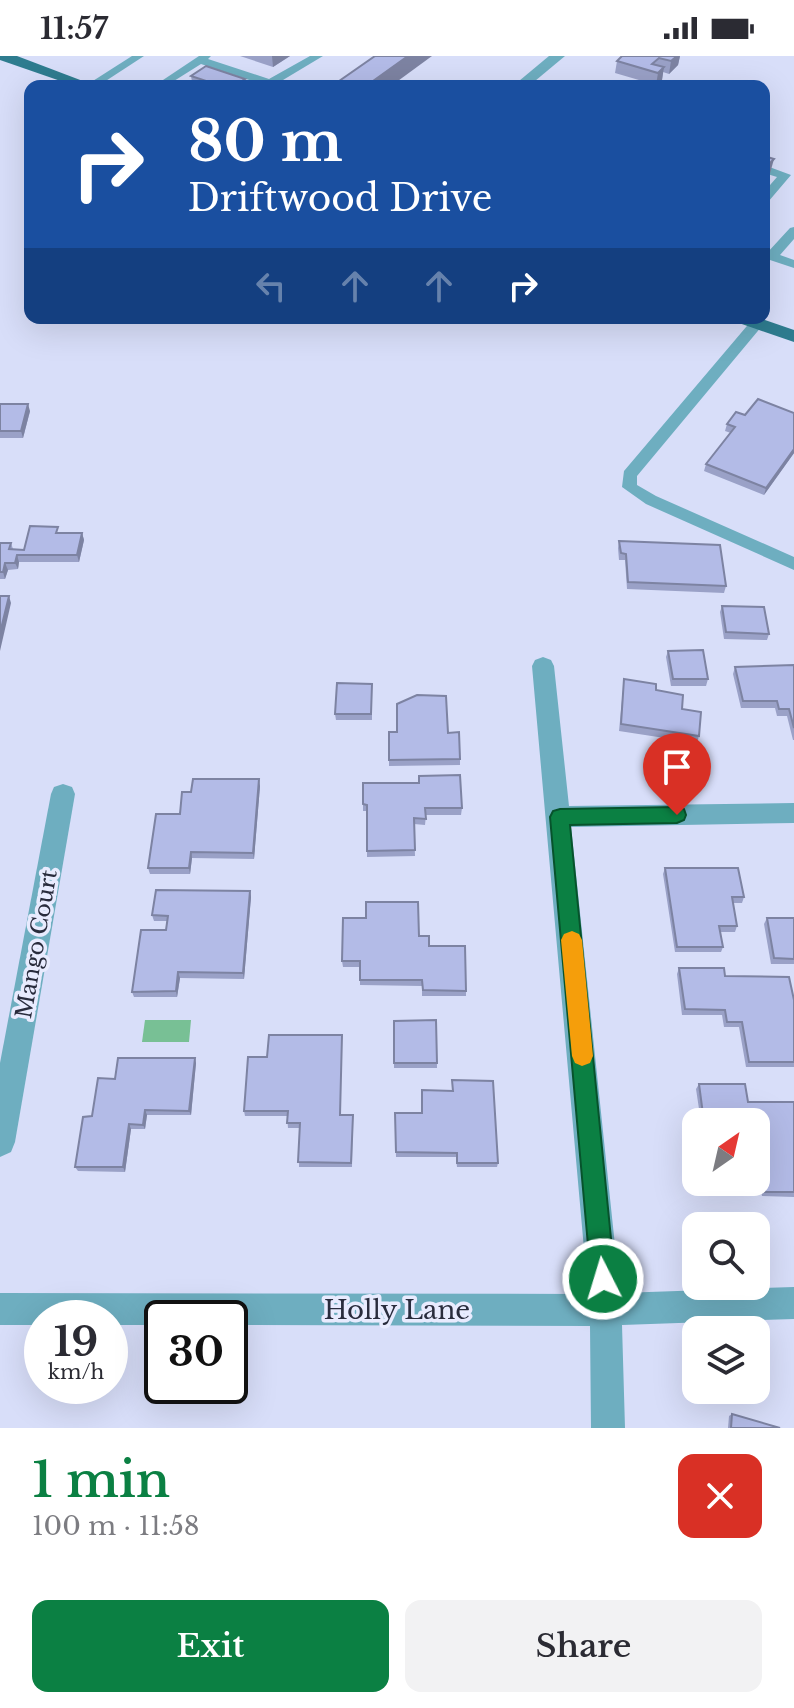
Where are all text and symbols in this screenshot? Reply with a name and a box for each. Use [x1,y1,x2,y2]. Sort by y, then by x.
text: 11:57 [40,10,108,47]
text: 80 m [188,107,343,176]
icon: right [56,112,160,216]
text: Driftwood Drive [188,176,492,221]
icon: left [249,264,293,308]
icon: ahead [333,264,377,308]
icon: ahead [417,264,461,308]
icon: right [501,264,545,308]
pin [643,733,711,815]
icon: arrive [655,745,699,789]
street label: Mango Court [10,867,63,1021]
north arrow [682,1108,770,1196]
map controls [682,1108,770,1404]
button: search [682,1212,770,1300]
position arrow [561,1237,645,1321]
street label: Holly Lane [324,1294,470,1326]
speed limit sign: 30 [144,1300,248,1404]
button: layers [682,1316,770,1404]
text: 19 [54,1317,98,1367]
text: km/h [48,1360,104,1384]
text: 1 min [32,1450,170,1510]
button: close [678,1454,762,1538]
text: 100 m · 11:58 [32,1510,200,1542]
button: Exit [32,1600,389,1692]
button: Share [405,1600,762,1692]

